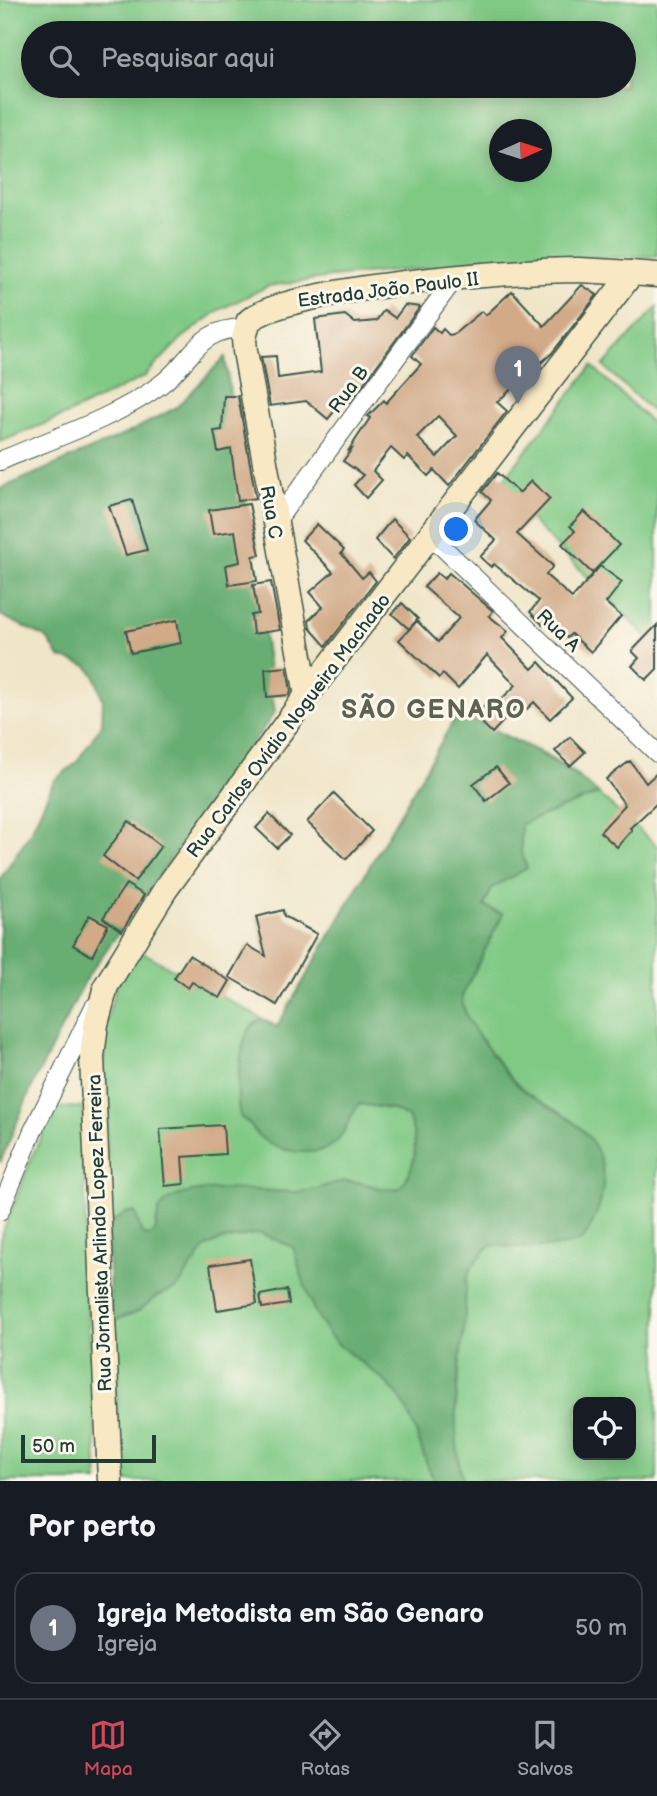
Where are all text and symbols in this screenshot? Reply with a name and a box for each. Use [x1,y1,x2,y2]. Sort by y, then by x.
search box [21,21,636,98]
icon: search [45,41,83,79]
text: Pesquisar aqui [101,44,275,75]
north arrow [489,119,552,182]
street label: Estrada João Paulo II [296,268,480,313]
pin: 1 [495,346,541,404]
street label: Rua B [324,362,374,418]
street label: Rua C [255,484,286,541]
your location [439,512,473,546]
street label: Rua Carlos Ovídio Nogueira Machado [182,589,396,863]
street label: Rua A [531,605,585,658]
district label: SÃO GENARO [341,693,527,726]
street label: Rua Jornalista Arlindo Lopez Ferreira [83,1074,118,1392]
map controls [573,1397,636,1460]
button: locate [573,1397,636,1460]
scale bar [21,1432,156,1464]
text: 50 m [32,1435,75,1458]
text: Por perto [28,1509,156,1545]
text: Igreja Metodista em São Genaro [97,1599,484,1630]
text: 1 [48,1614,58,1642]
text: 50 m [575,1614,627,1642]
text: Igreja [97,1630,157,1658]
tab: Mapa [84,1716,133,1781]
tab: Rotas [300,1716,350,1781]
tab: Salvos [518,1716,573,1781]

